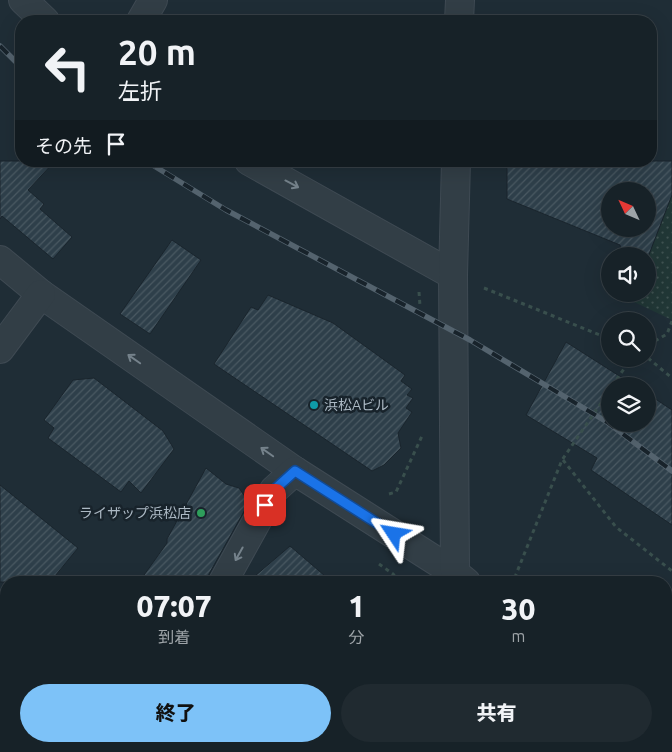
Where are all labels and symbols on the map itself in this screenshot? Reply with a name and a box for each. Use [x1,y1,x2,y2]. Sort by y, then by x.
one-way arrow [285,179,300,189]
north arrow [601,182,656,238]
one-way arrow [127,354,141,364]
place label: 浜松Aビル [324,397,389,413]
marker: 浜松Aビル [308,399,320,411]
one-way arrow [260,447,274,457]
pin [244,484,286,526]
place label: ライザップ浜松店 [79,505,191,521]
marker: ライザップ浜松店 [195,507,207,519]
position arrow [367,507,419,559]
one-way arrow [233,546,243,560]

